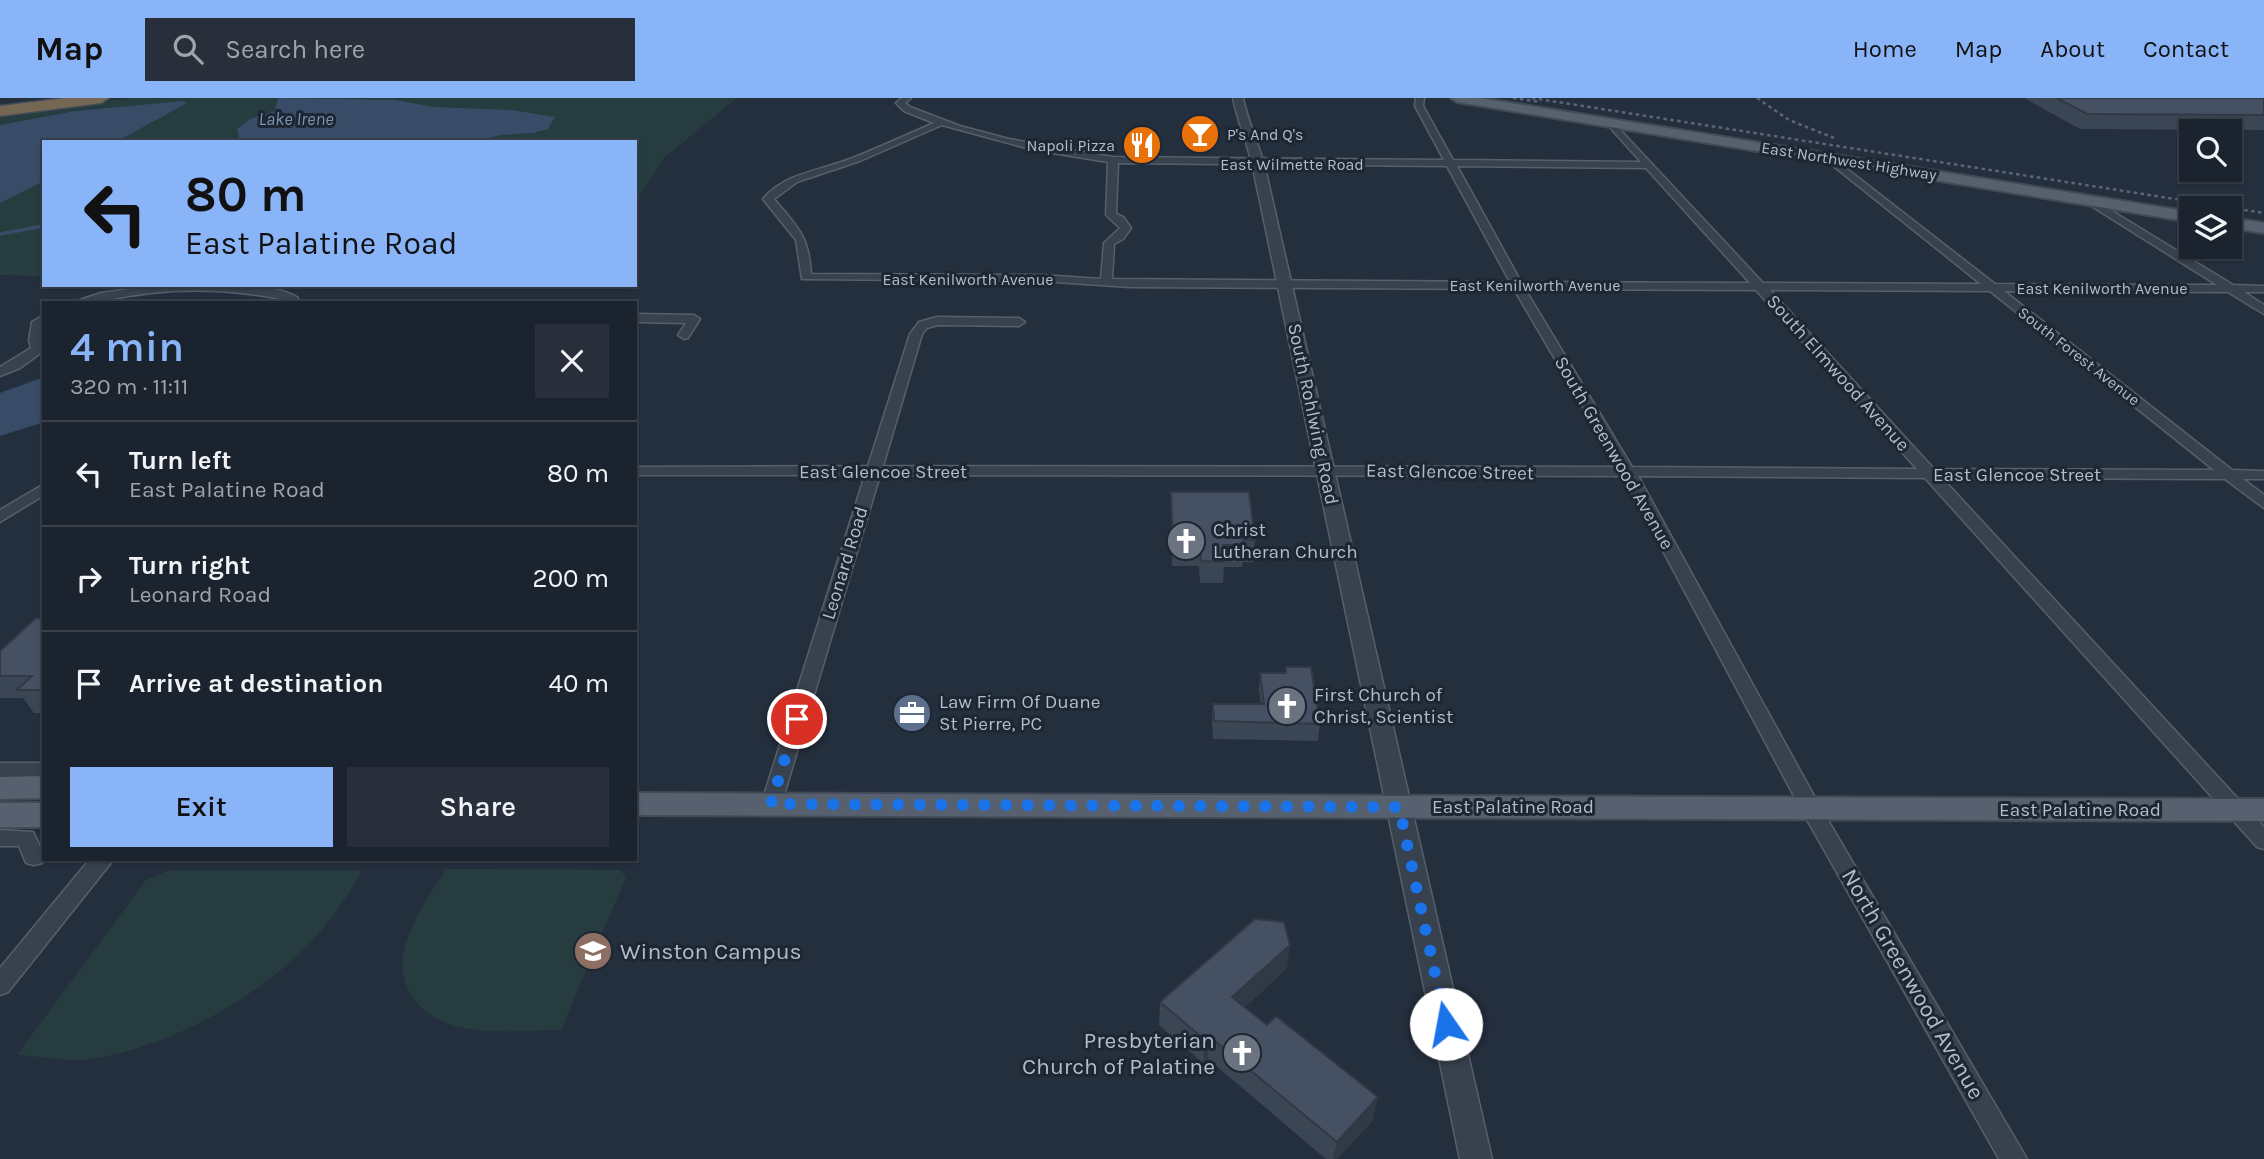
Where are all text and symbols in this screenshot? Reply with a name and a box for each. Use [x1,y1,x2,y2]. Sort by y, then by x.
search box [145,18,635,81]
text: Map [35,30,103,68]
icon: search [169,30,207,68]
text: Search here [225,34,365,65]
text: Home [1853,35,1917,63]
text: Map [1955,35,2002,63]
text: About [2040,35,2105,63]
text: Contact [2143,35,2229,63]
water label: Lake Irene [258,108,334,130]
bar icon: P's And Q's [1179,113,1221,155]
map controls [2179,119,2242,259]
button: search [2179,119,2242,182]
restaurant icon: Napoli Pizza [1121,124,1163,166]
place label: P's And Q's [1227,125,1303,144]
place label: Napoli Pizza [1026,136,1115,155]
street label: East Northwest Highway [1760,138,1939,184]
street label: East Wilmette Road [1220,155,1364,174]
text: 80 m [185,166,307,223]
icon: left [70,168,161,259]
button: layers [2179,196,2242,259]
text: East Palatine Road [185,225,458,262]
street label: East Kenilworth Avenue [882,270,1054,289]
street label: East Kenilworth Avenue [1449,276,1621,295]
street label: East Kenilworth Avenue [2016,279,2188,298]
street label: South Elmwood Avenue [1762,290,1914,456]
street label: South Forest Avenue [2014,303,2144,409]
street label: South Rohlwing Road [1283,321,1343,507]
text: 4 min [70,322,184,372]
button: close [535,324,609,398]
street label: South Greenwood Avenue [1550,352,1678,554]
text: 320 m · 11:11 [70,373,188,400]
text: Turn left [129,445,231,476]
icon: left [70,455,108,493]
text: 80 m [547,458,609,489]
street label: East Glencoe Street [1366,460,1534,484]
street label: East Glencoe Street [799,461,967,483]
street label: East Glencoe Street [1933,464,2101,486]
text: East Palatine Road [129,476,325,503]
street label: Leonard Road [817,504,873,622]
place label: Christ Lutheran Church [1213,519,1358,563]
church icon: Christ Lutheran Church [1165,520,1207,562]
text: Turn right [129,550,250,581]
icon: right [70,560,108,598]
text: 200 m [533,563,609,594]
text: Leonard Road [129,581,271,608]
icon: arrive [70,665,108,703]
text: Arrive at destination [129,668,383,699]
text: 40 m [549,668,609,699]
place label: First Church of Christ, Scientist [1314,684,1453,728]
church icon: First Church of Christ, Scientist [1266,685,1308,727]
pin [767,689,827,749]
place label: Law Firm Of Duane St Pierre, PC [939,691,1100,735]
office icon: Law Firm Of Duane St Pierre, PC [891,692,933,734]
icon: arrive [778,700,816,738]
button: Exit [70,767,333,847]
button: Share [347,767,609,847]
street label: East Palatine Road [1432,796,1594,818]
street label: East Palatine Road [1999,799,2161,821]
street label: North Greenwood Avenue [1836,864,1990,1104]
school or university icon: Winston Campus [572,930,614,972]
place label: Winston Campus [620,938,802,965]
position arrow [1409,987,1483,1061]
place label: Presbyterian Church of Palatine [1022,1027,1215,1080]
church icon: Presbyterian Church of Palatine [1221,1032,1263,1074]

